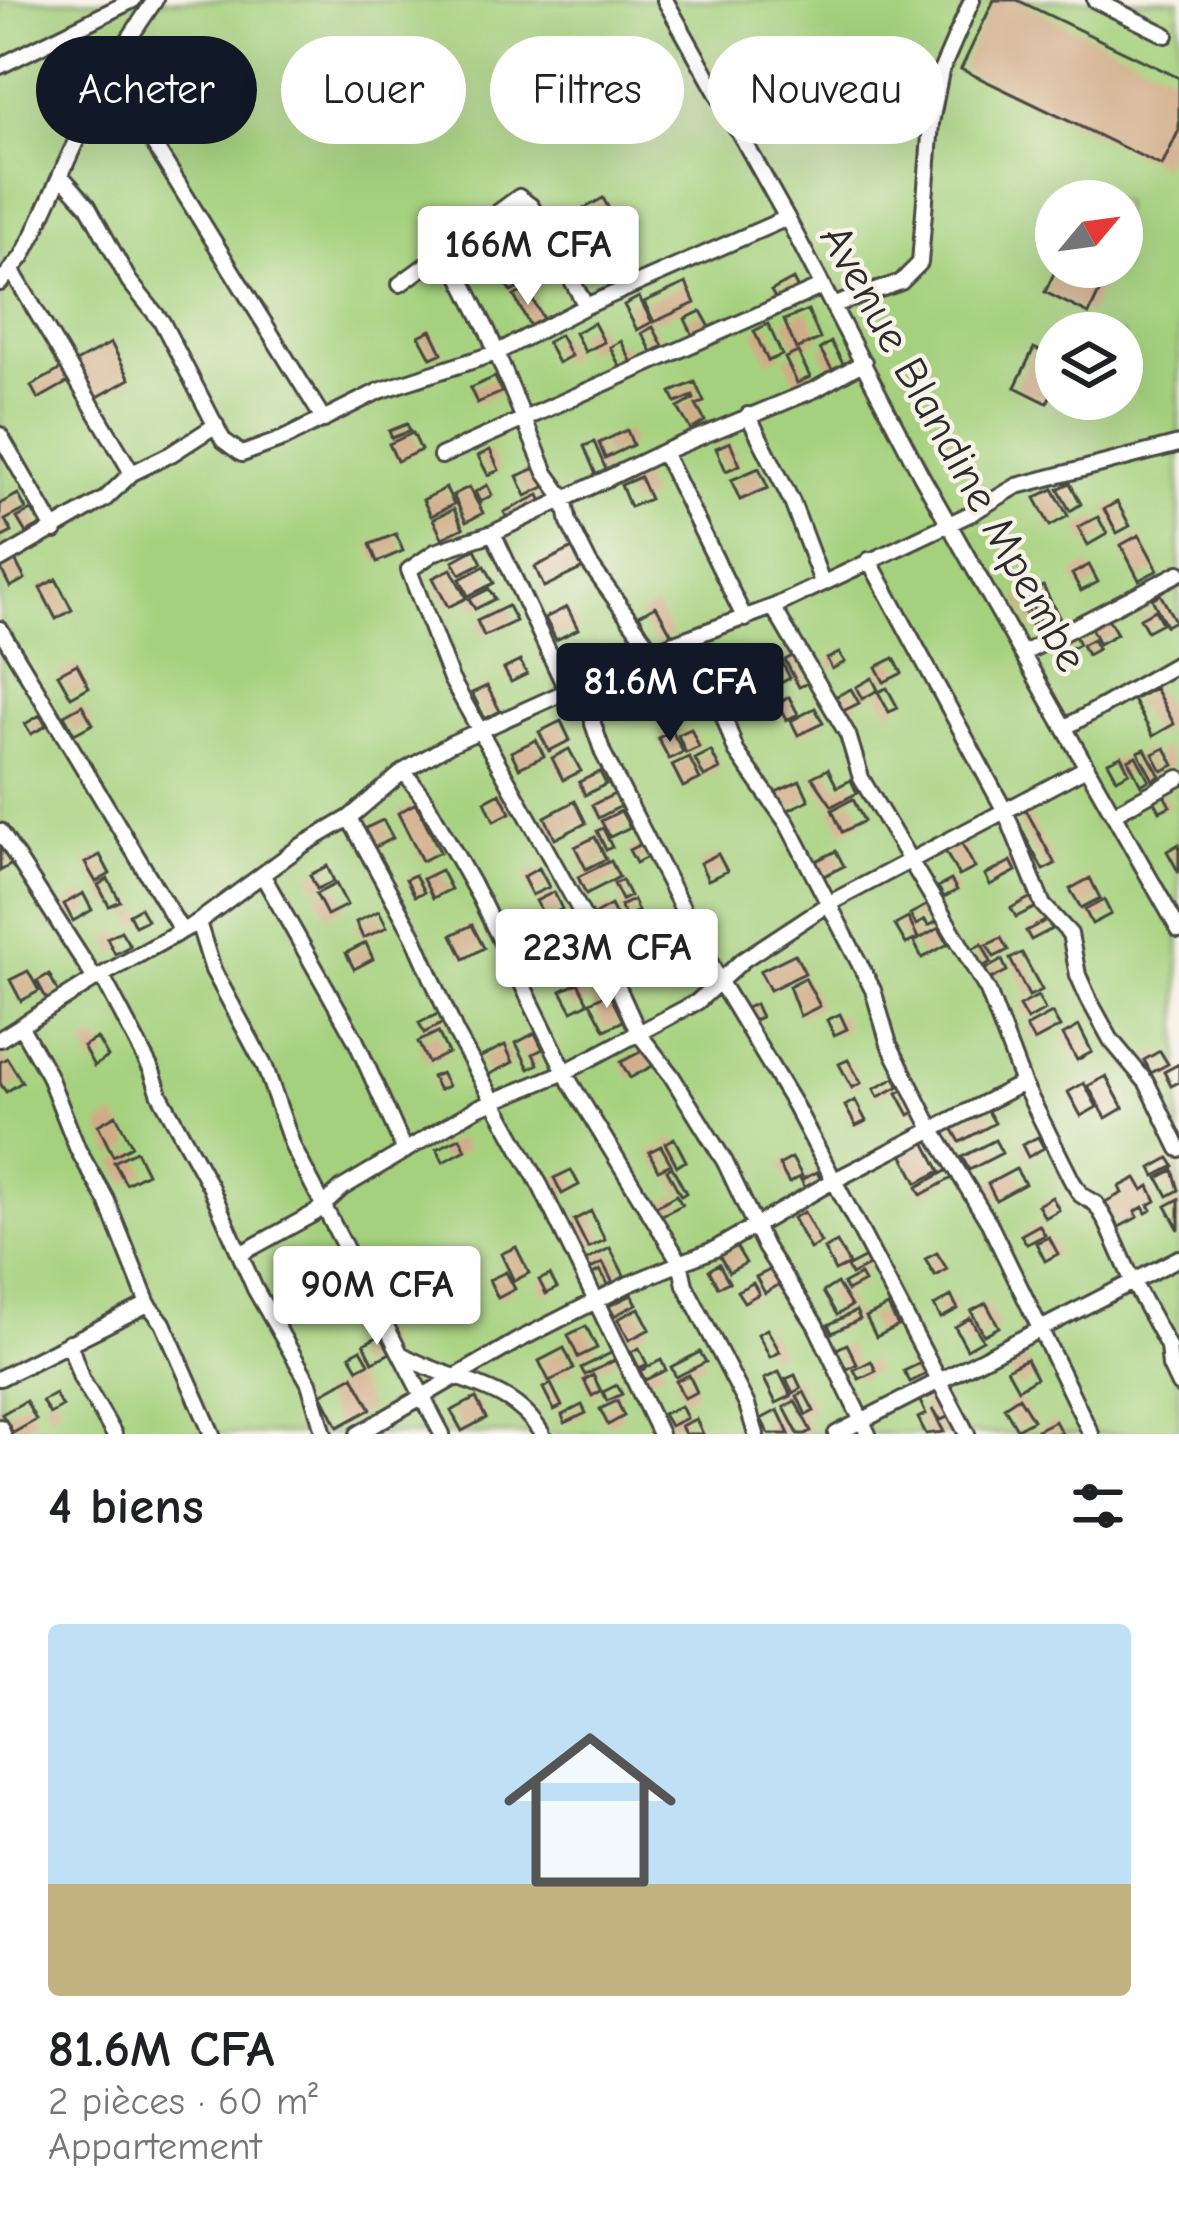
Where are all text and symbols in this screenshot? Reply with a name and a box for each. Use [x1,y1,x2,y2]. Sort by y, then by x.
chip: Acheter [36,36,257,144]
chip: Louer [281,36,466,144]
chip: Filtres [490,36,684,144]
chip: Nouveau [708,36,944,144]
north arrow [1035,180,1143,288]
map controls [1035,180,1143,420]
pin: 166M CFA [404,206,652,308]
street label: Avenue Blandine Mpembe [809,216,1099,680]
text: 166M CFA [445,222,611,267]
button: layers [1035,312,1143,420]
pin: 81.6M CFA [533,643,807,745]
text: 81.6M CFA [583,659,757,704]
pin: 223M CFA [483,909,731,1011]
text: 223M CFA [523,925,691,970]
pin: 90M CFA [266,1246,488,1348]
text: 90M CFA [300,1262,454,1307]
icon: filters [1065,1473,1131,1539]
text: 4 biens [48,1477,204,1536]
icon: home [482,1702,698,1918]
text: 81.6M CFA [48,2020,274,2079]
text: 2 pièces · 60 m² [48,2079,318,2124]
text: Appartement [48,2124,262,2169]

